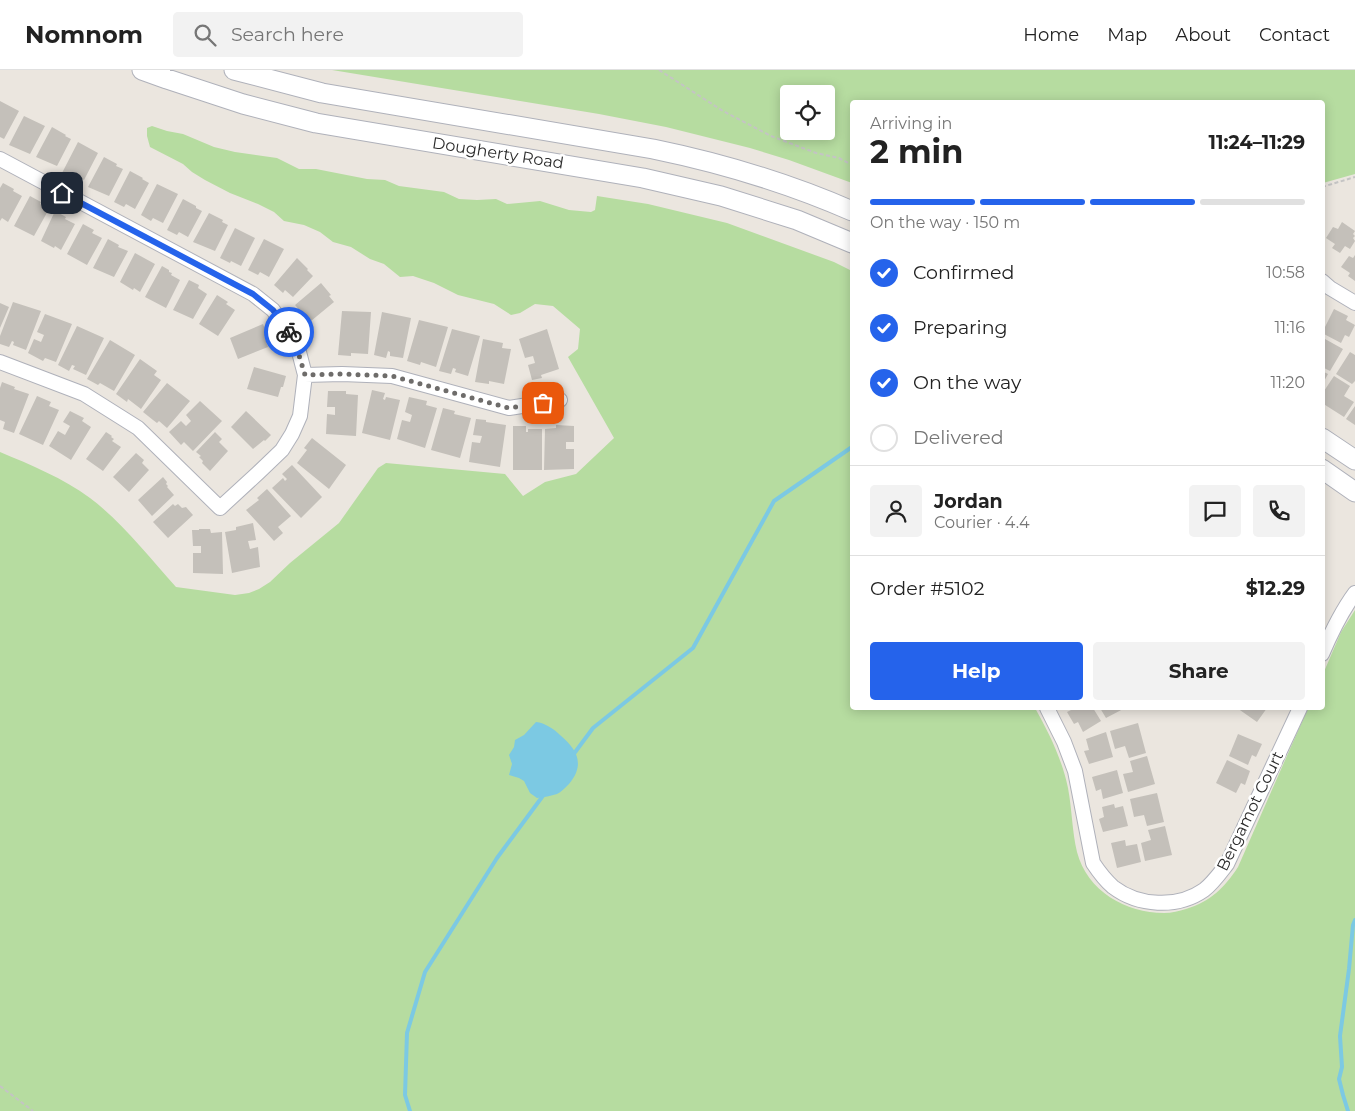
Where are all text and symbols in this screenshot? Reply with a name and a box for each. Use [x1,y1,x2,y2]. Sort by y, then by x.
search box [173,12,523,57]
text: Nomnom [25,20,143,49]
icon: search [191,21,219,49]
text: Search here [231,23,344,46]
text: Home [1023,24,1079,46]
text: Map [1107,24,1147,46]
text: About [1175,24,1231,46]
text: Contact [1259,24,1330,46]
map controls [780,85,835,140]
button: locate [780,85,835,140]
text: Arriving in [870,114,952,133]
text: 11:24–11:29 [1209,131,1305,154]
text: 2 min [870,132,963,171]
street label: Dougherty Road [431,133,565,173]
pin [41,172,83,214]
icon: home [48,179,76,207]
text: On the way · 150 m [870,213,1020,232]
icon: check [870,259,898,287]
text: Confirmed [913,261,1014,284]
text: 10:58 [1266,263,1305,282]
courier [264,307,314,357]
icon: check [870,314,898,342]
text: Preparing [913,316,1008,339]
icon: bike [275,318,303,346]
text: 11:16 [1275,318,1305,337]
icon: check [870,369,898,397]
text: On the way [913,371,1021,394]
text: 11:20 [1270,373,1305,392]
pin [522,382,564,424]
icon: bag [529,389,557,417]
text: Delivered [913,426,1004,449]
button: person [870,485,922,537]
button: chat [1189,485,1241,537]
button: phone [1253,485,1305,537]
text: Jordan [934,490,1003,513]
text: Courier · 4.4 [934,513,1030,532]
text: Order #5102 [870,577,984,600]
text: $12.29 [1246,577,1305,600]
button: Help [870,642,1083,700]
button: Share [1093,642,1305,700]
street label: Bergamot Court [1213,748,1287,874]

